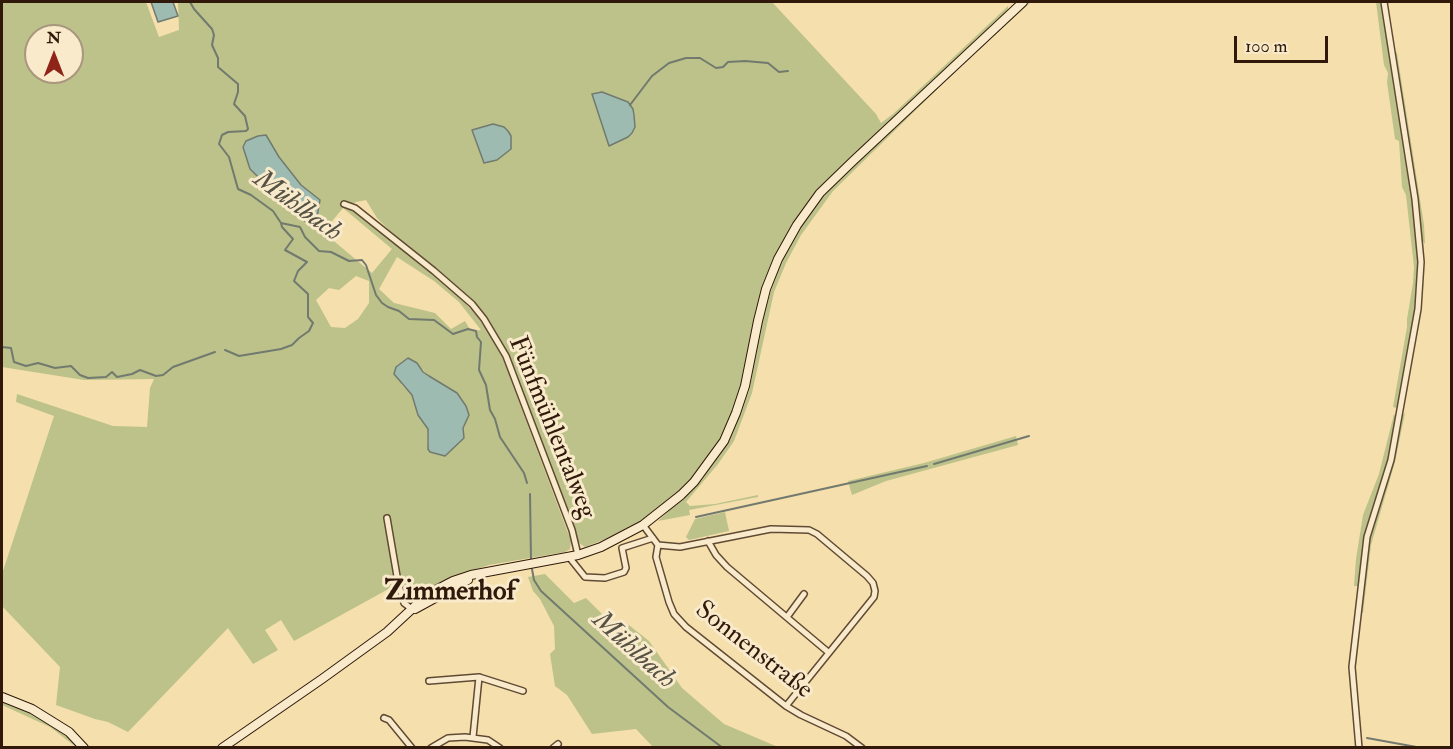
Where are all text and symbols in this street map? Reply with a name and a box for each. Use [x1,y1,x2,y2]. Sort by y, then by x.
north arrow [24,24,84,84]
scale bar [1237,24,1332,62]
text: N [47,28,61,48]
text: 100 m [1245,35,1288,58]
water label: Mühlbach [246,164,348,250]
street label: Fünfmühlentalweg [500,332,602,524]
district label: Zimmerhof [384,576,516,610]
street label: Sonnenstraße [688,595,818,707]
water label: Mühlbach [584,605,682,697]

